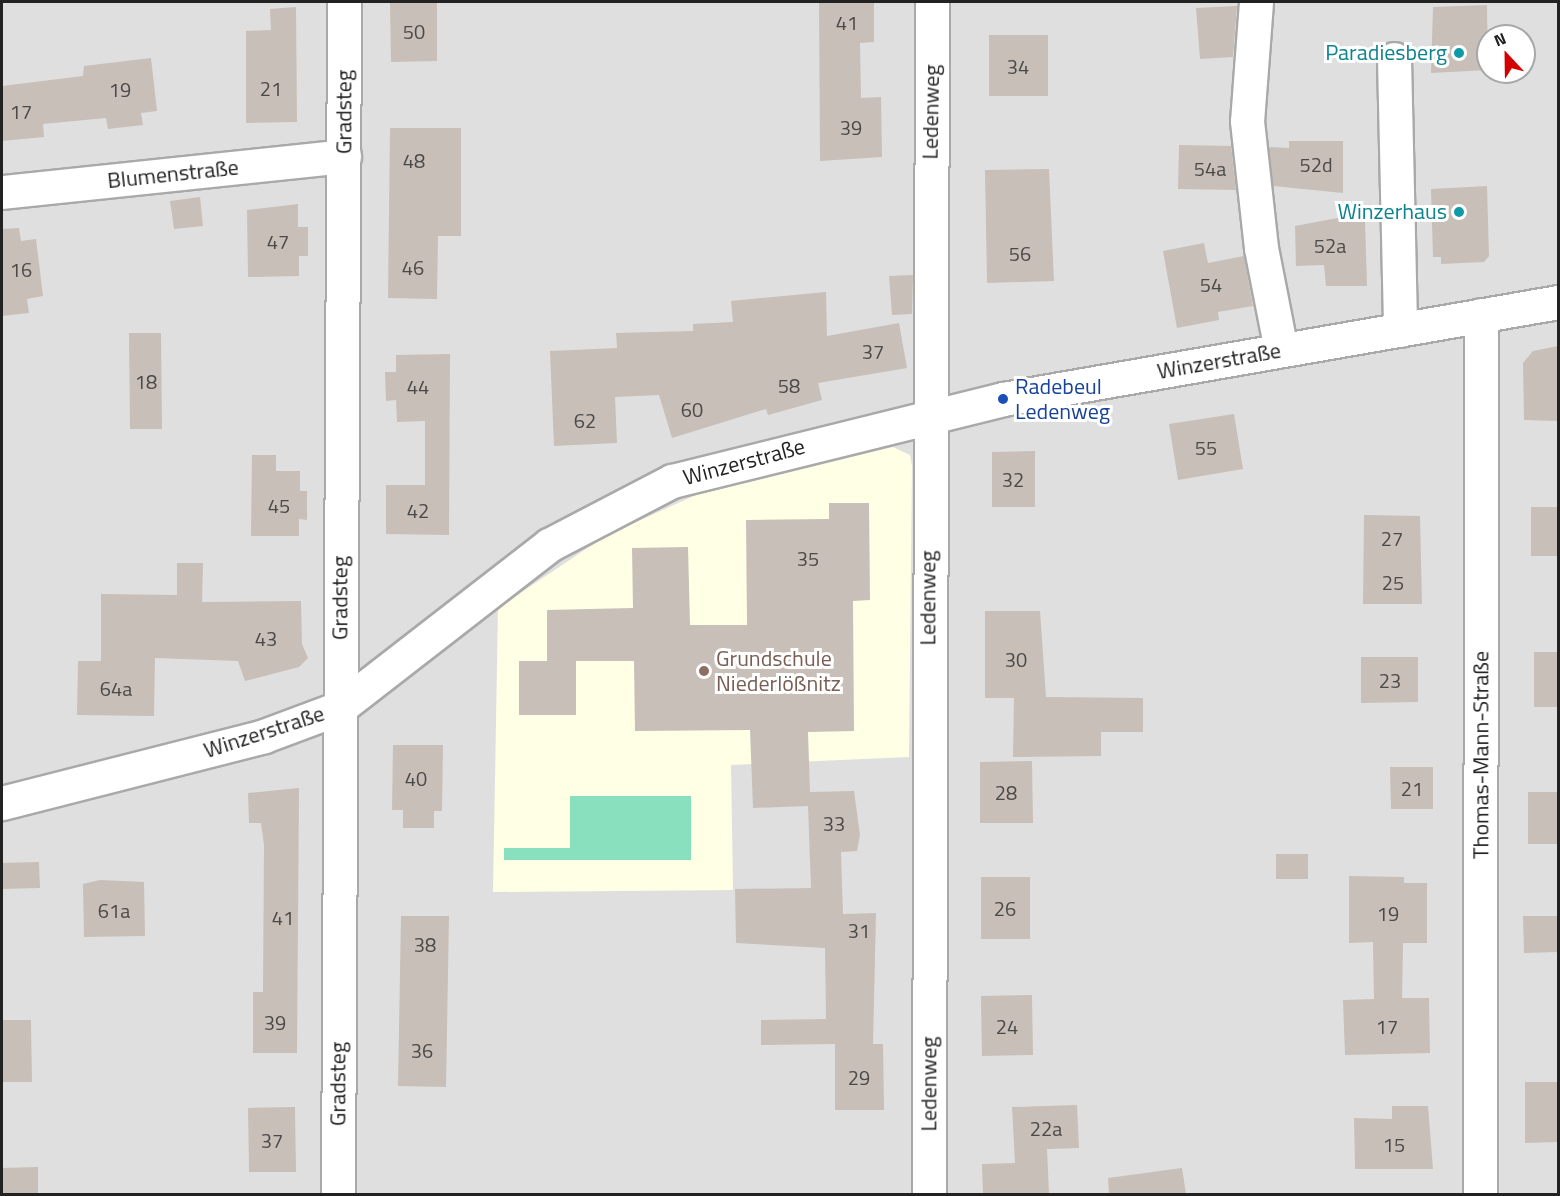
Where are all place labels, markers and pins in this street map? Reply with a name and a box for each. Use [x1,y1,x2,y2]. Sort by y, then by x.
place label: Paradiesberg [1325,40,1447,66]
marker: Paradiesberg [1452,46,1466,60]
place label: Winzerhaus [1337,199,1447,225]
marker: Winzerhaus [1452,205,1466,219]
place label: Radebeul Ledenweg [1015,373,1110,424]
marker: Radebeul Ledenweg [996,392,1010,406]
place label: Grundschule Niederlößnitz [716,645,841,696]
marker: Grundschule Niederlößnitz [697,664,711,678]

